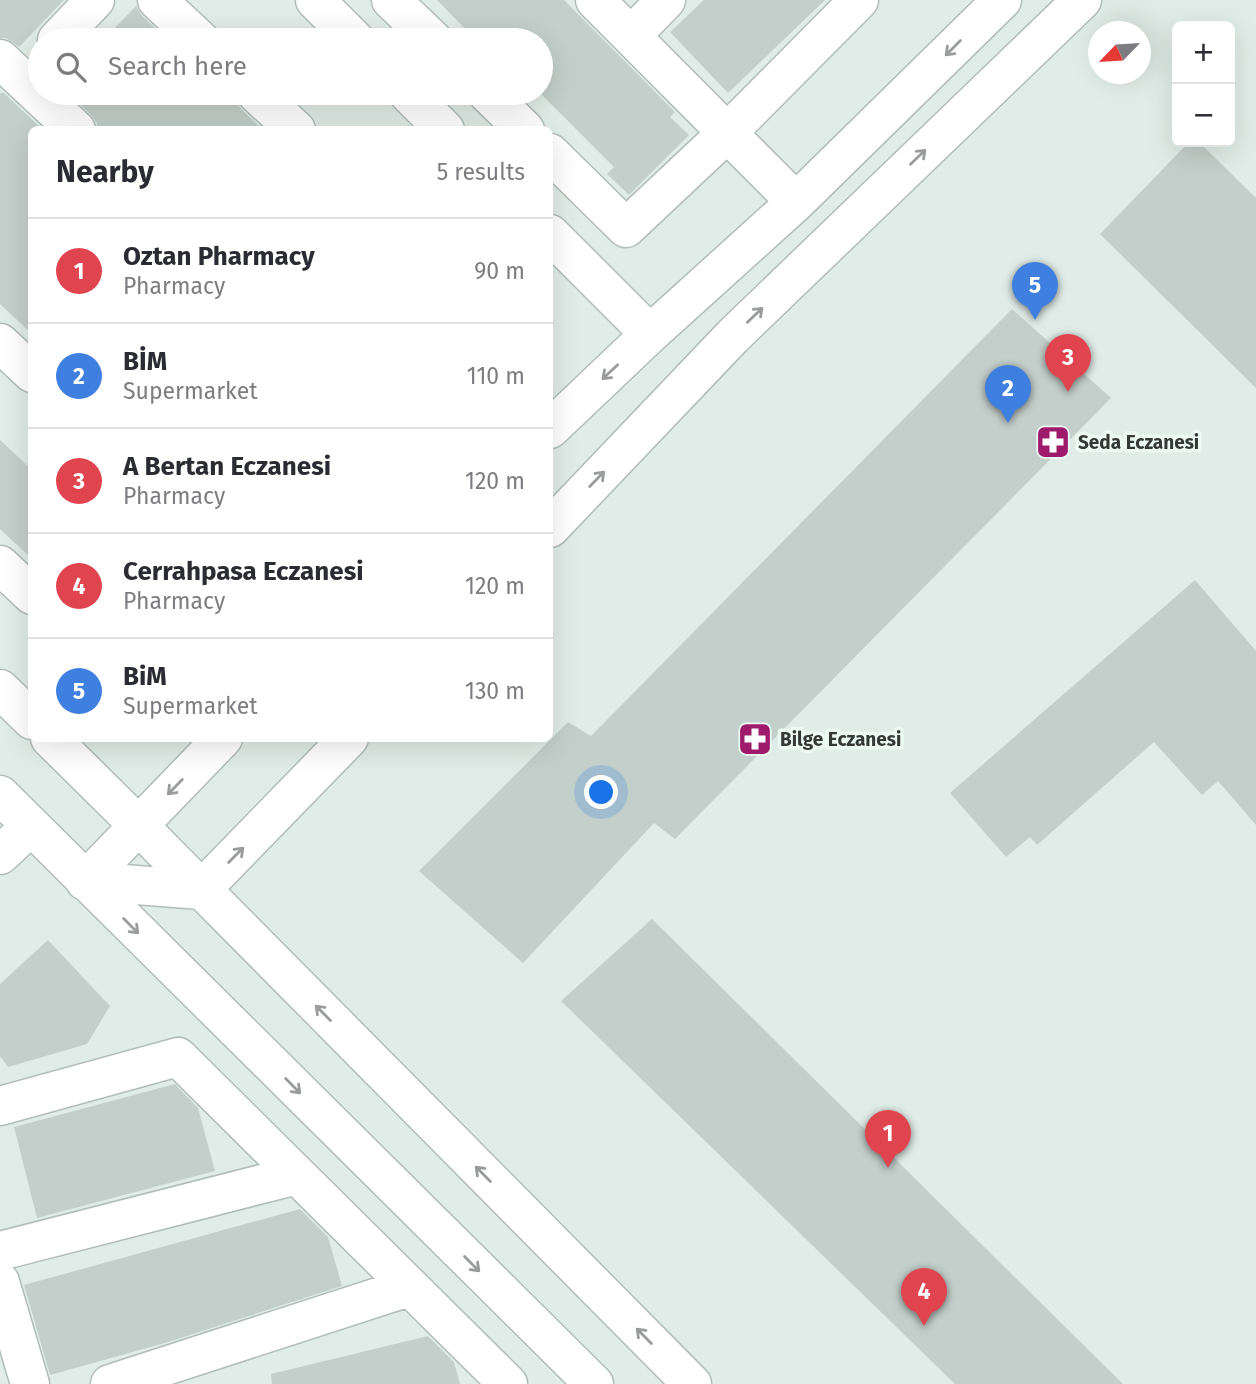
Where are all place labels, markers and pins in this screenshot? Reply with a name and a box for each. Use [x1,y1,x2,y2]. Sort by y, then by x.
pin: 5 [1012,262,1058,320]
pin: 3 [1045,334,1091,392]
pin: 2 [985,365,1031,423]
pharmacy icon: Seda Eczanesi [1034,423,1072,461]
place label: Seda Eczanesi [1078,431,1199,454]
pharmacy icon: Bilge Eczanesi [736,720,774,758]
place label: Bilge Eczanesi [780,728,901,751]
pin: 1 [865,1110,911,1168]
pin: 4 [901,1268,947,1326]

